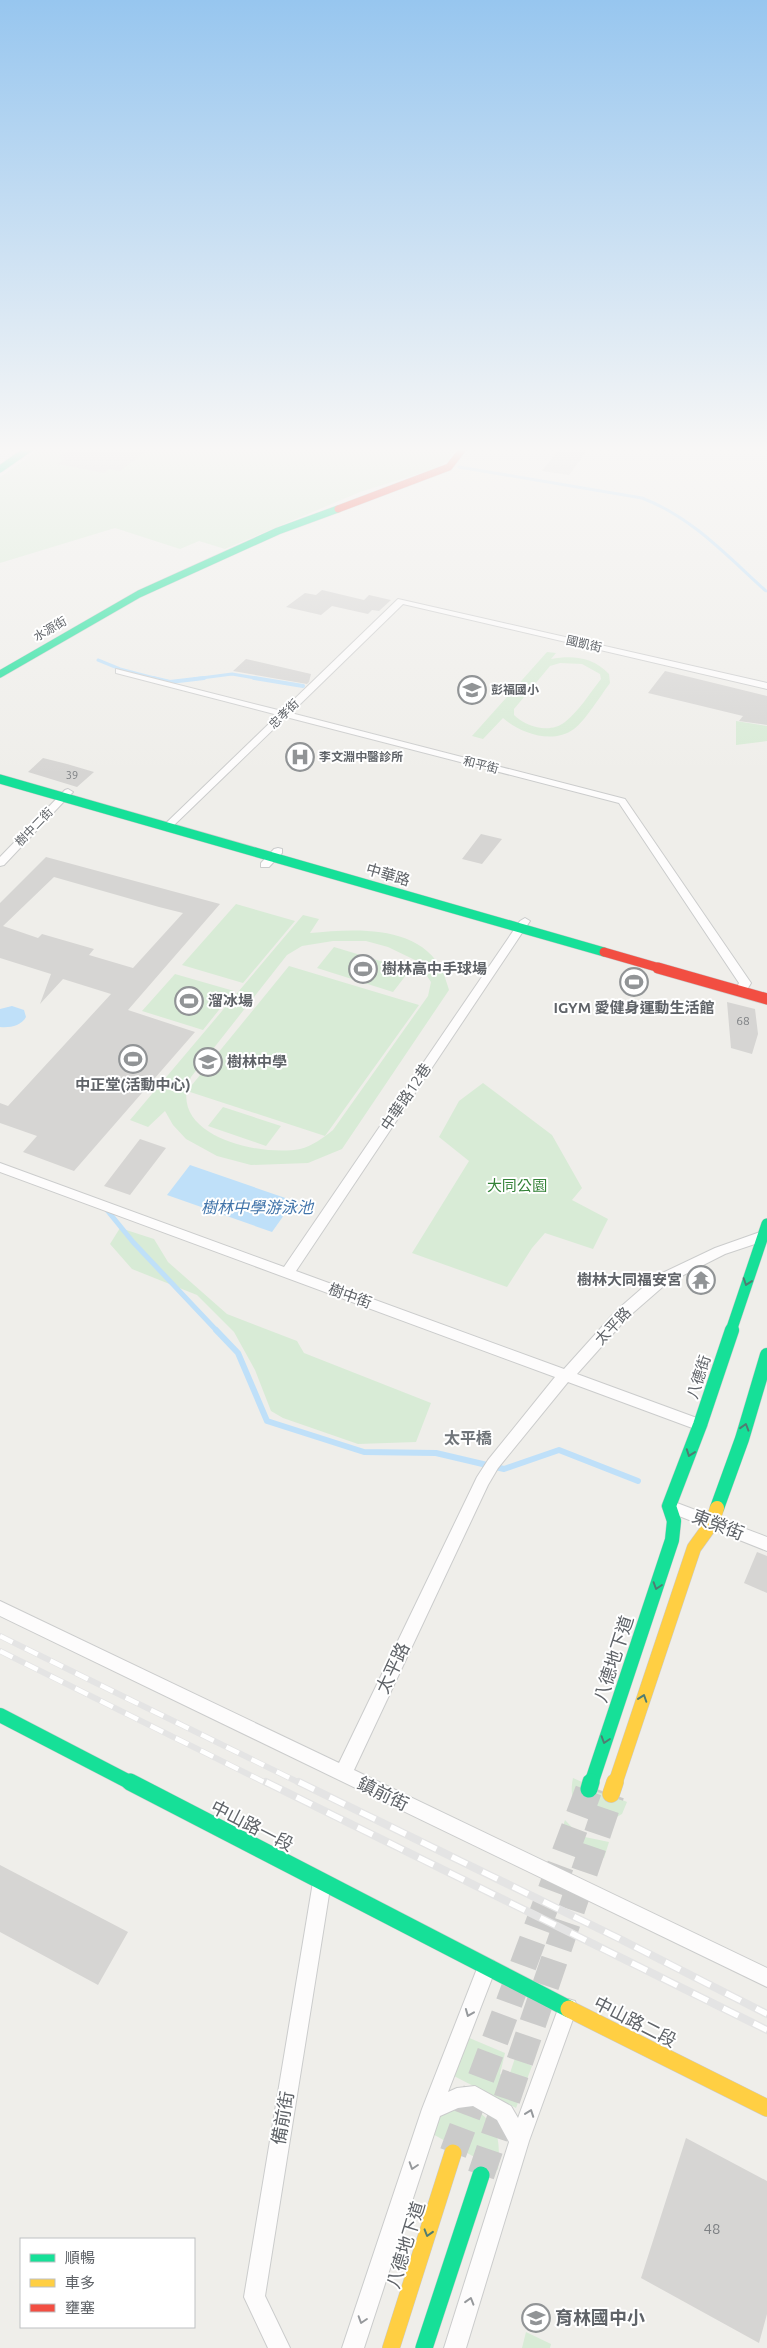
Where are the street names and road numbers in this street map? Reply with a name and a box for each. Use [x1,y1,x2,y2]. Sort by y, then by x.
street label: 水源街 [31,614,69,643]
street label: 國凱街 [565,633,603,654]
street label: 忠孝街 [266,696,301,731]
street label: 和平街 [462,754,500,775]
street label: 樹中二街 [12,805,55,848]
street label: 中華路 [364,860,412,889]
street label: 中華路12巷 [377,1060,434,1133]
street label: 樹中街 [326,1280,374,1311]
street label: 太平路 [591,1303,634,1348]
street label: 八德街 [683,1353,714,1401]
street label: 東榮街 [690,1505,747,1543]
street label: 八德地下道 [590,1613,636,1705]
street label: 太平路 [372,1639,413,1696]
street label: 鎮前街 [355,1772,412,1814]
street label: 中山路一段 [208,1796,297,1854]
street label: 中山路二段 [591,1992,680,2050]
street label: 備前街 [267,2090,297,2146]
street label: 八德地下道 [382,2199,428,2291]

